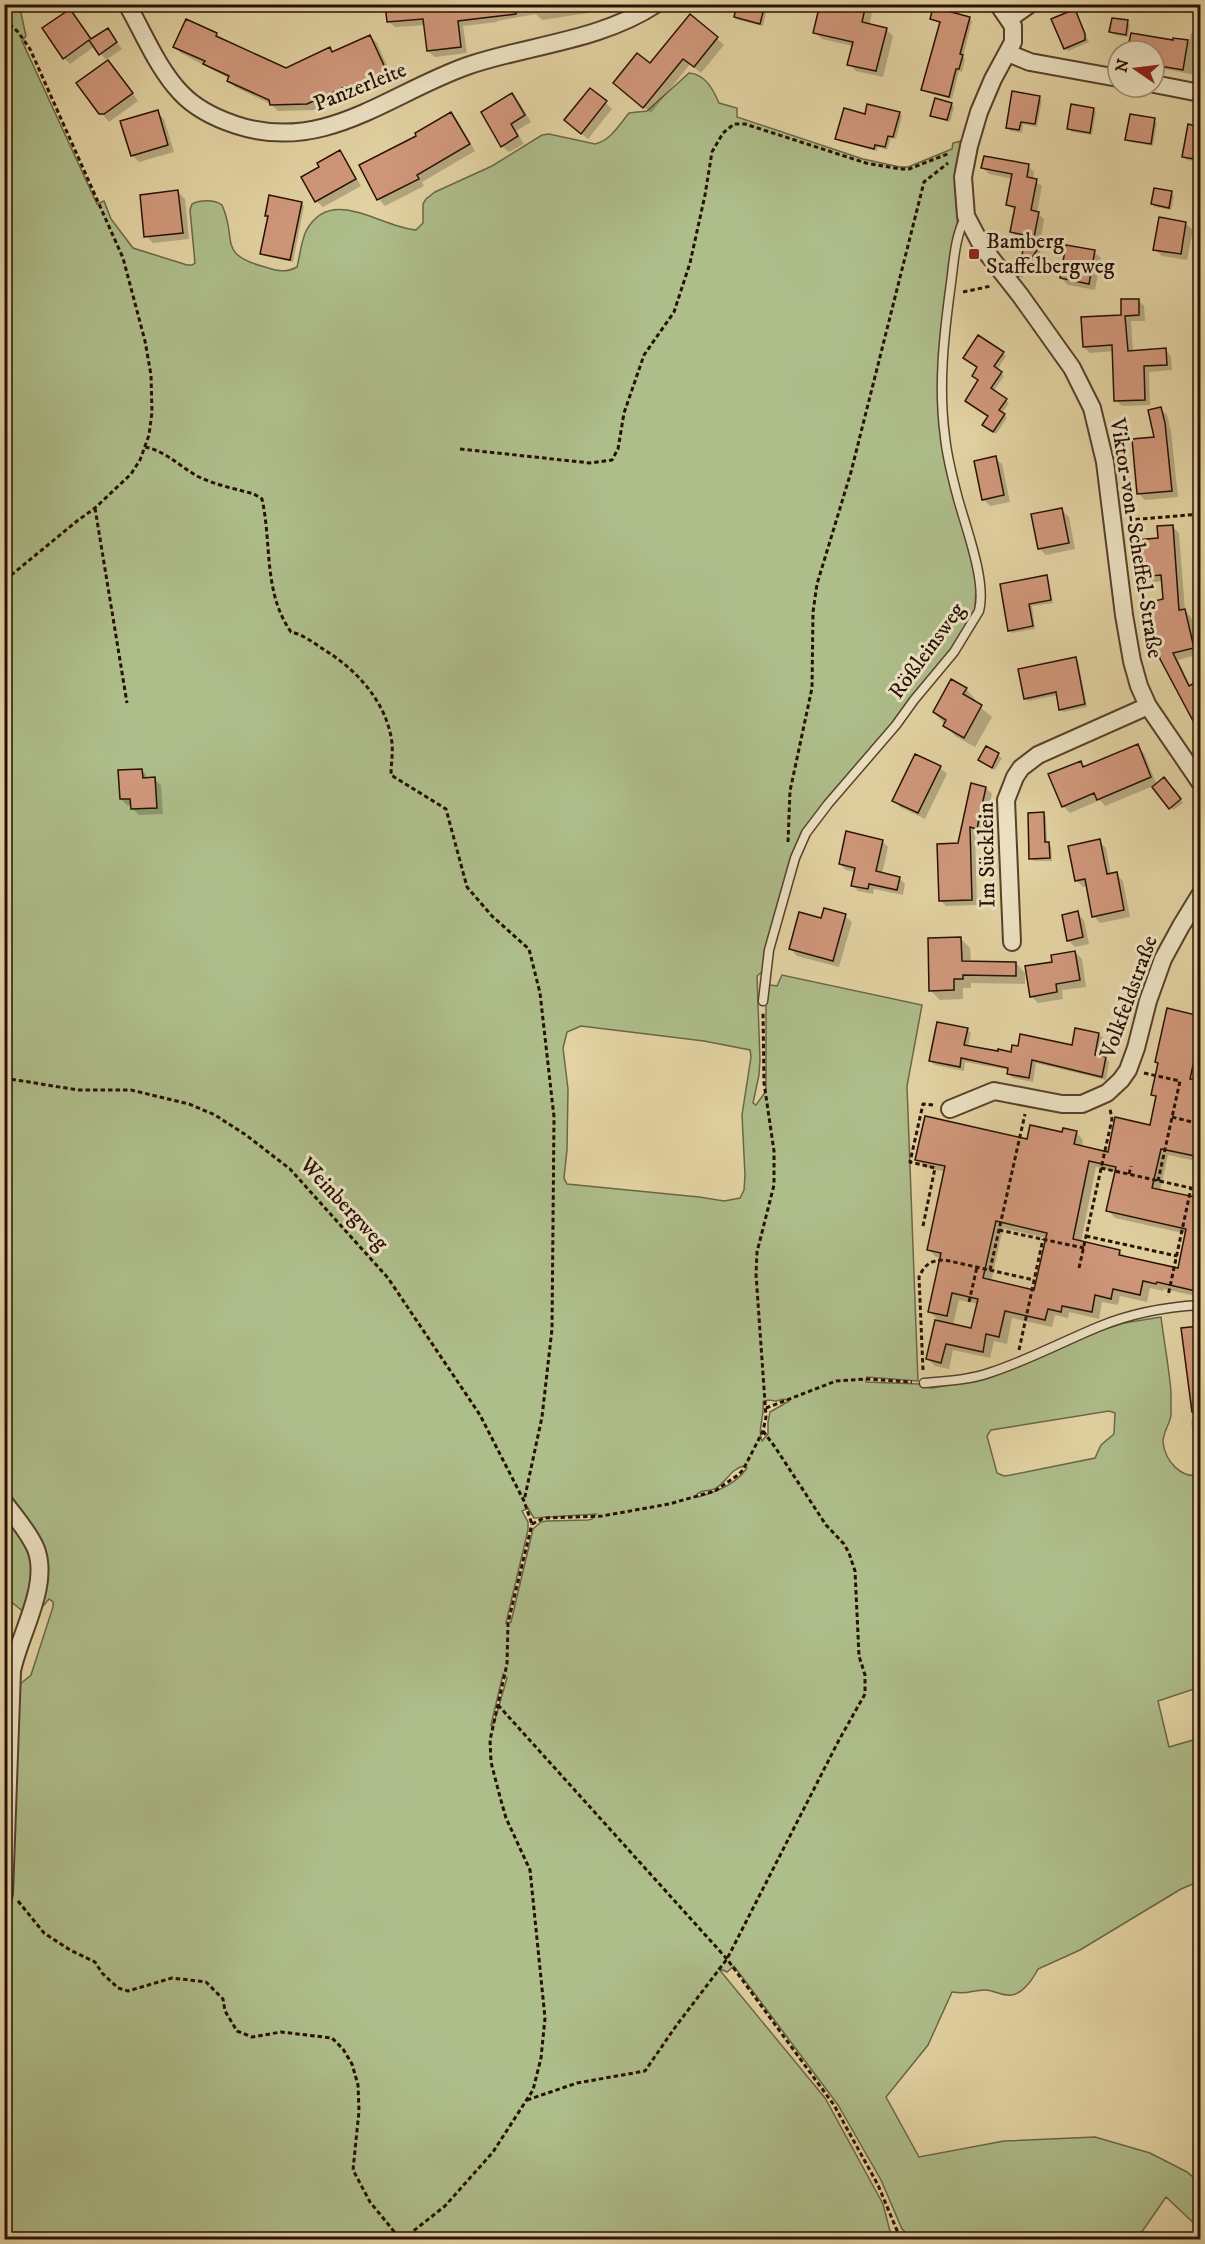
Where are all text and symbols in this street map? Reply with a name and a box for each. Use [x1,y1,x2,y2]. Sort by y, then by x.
north arrow [1106,39,1166,99]
street label: Panzerleite [310,56,410,118]
text: N [1111,57,1134,74]
place label: Bamberg Staffelbergweg [986,228,1115,280]
marker: Bamberg Staffelbergweg [967,247,981,261]
street label: Viktor-von-Scheffel-Straße [1104,415,1168,660]
street label: Rößleinsweg [883,597,971,704]
street label: Im Sücklein [973,801,1001,908]
street label: Volkfeldstraße [1094,932,1164,1063]
street label: Weinbergweg [293,1151,394,1257]

